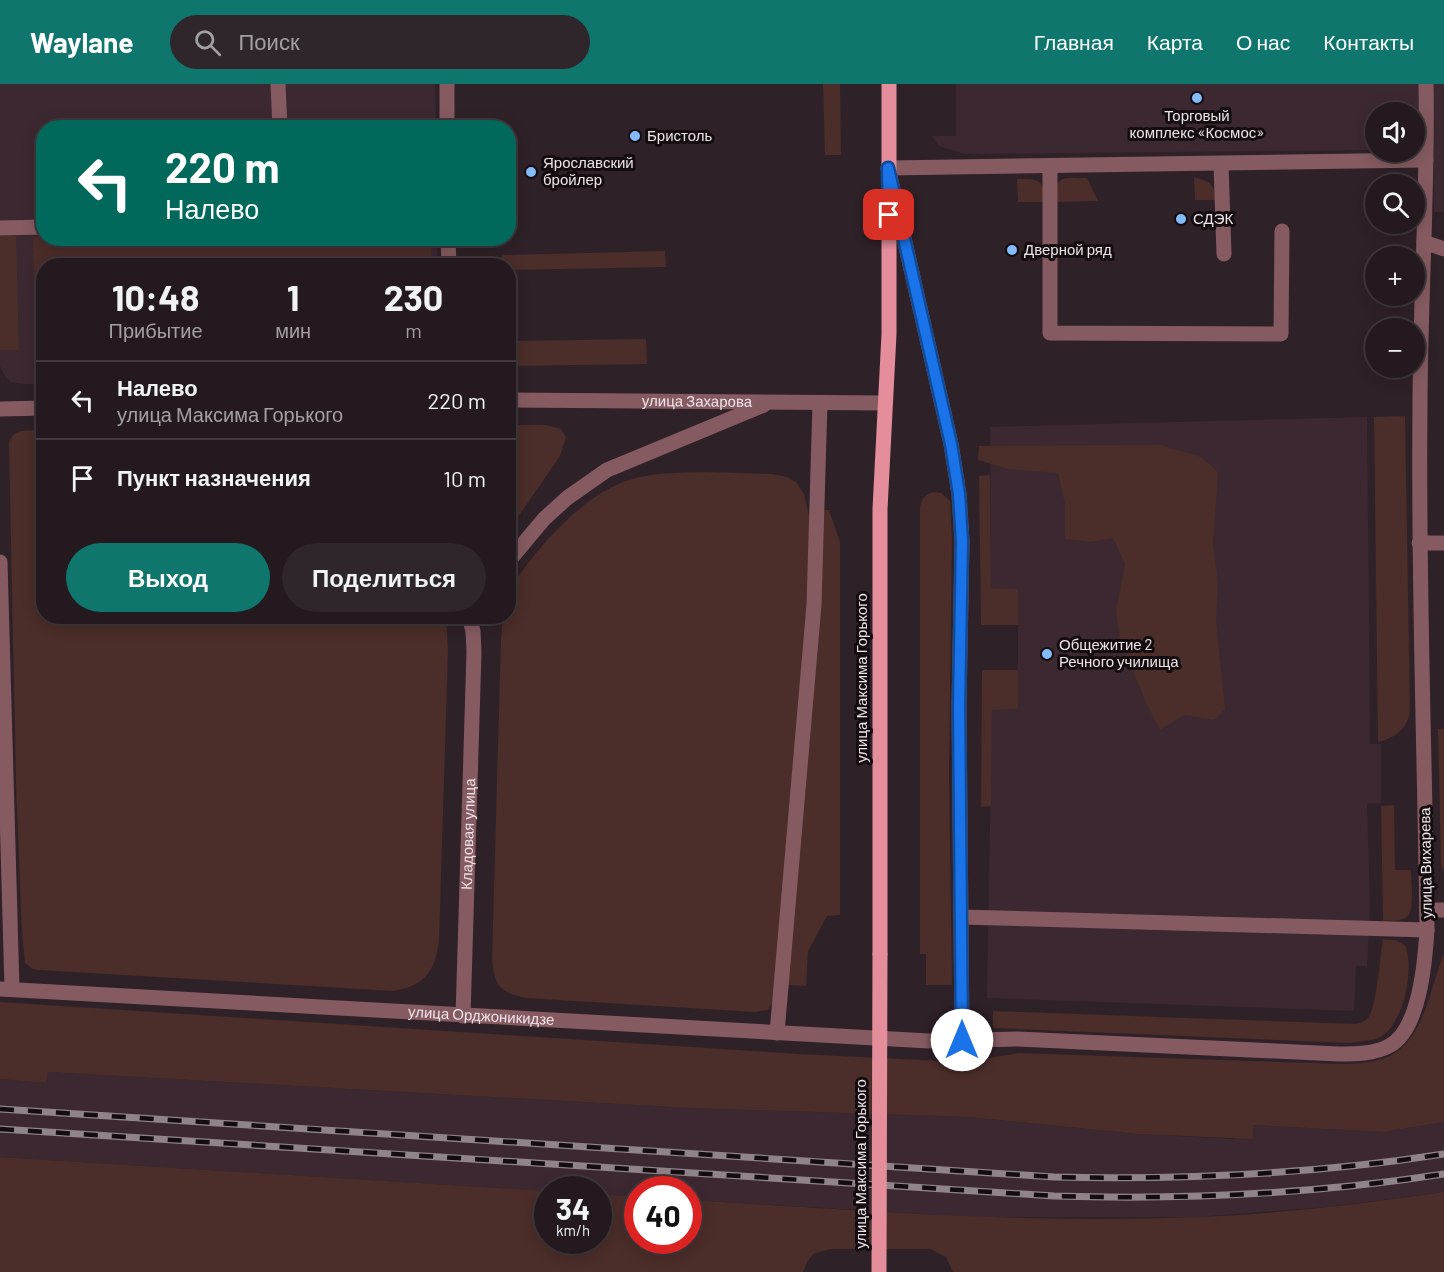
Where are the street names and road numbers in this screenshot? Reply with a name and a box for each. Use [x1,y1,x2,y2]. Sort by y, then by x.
street label: улица Захарова [642,391,753,410]
street label: улица Максима Горького [852,593,870,763]
street label: Кладовая улица [457,777,478,890]
street label: улица Вихарева [1415,807,1435,919]
street label: улица Орджоникидзе [408,1002,555,1028]
street label: улица Максима Горького [851,1079,869,1249]

